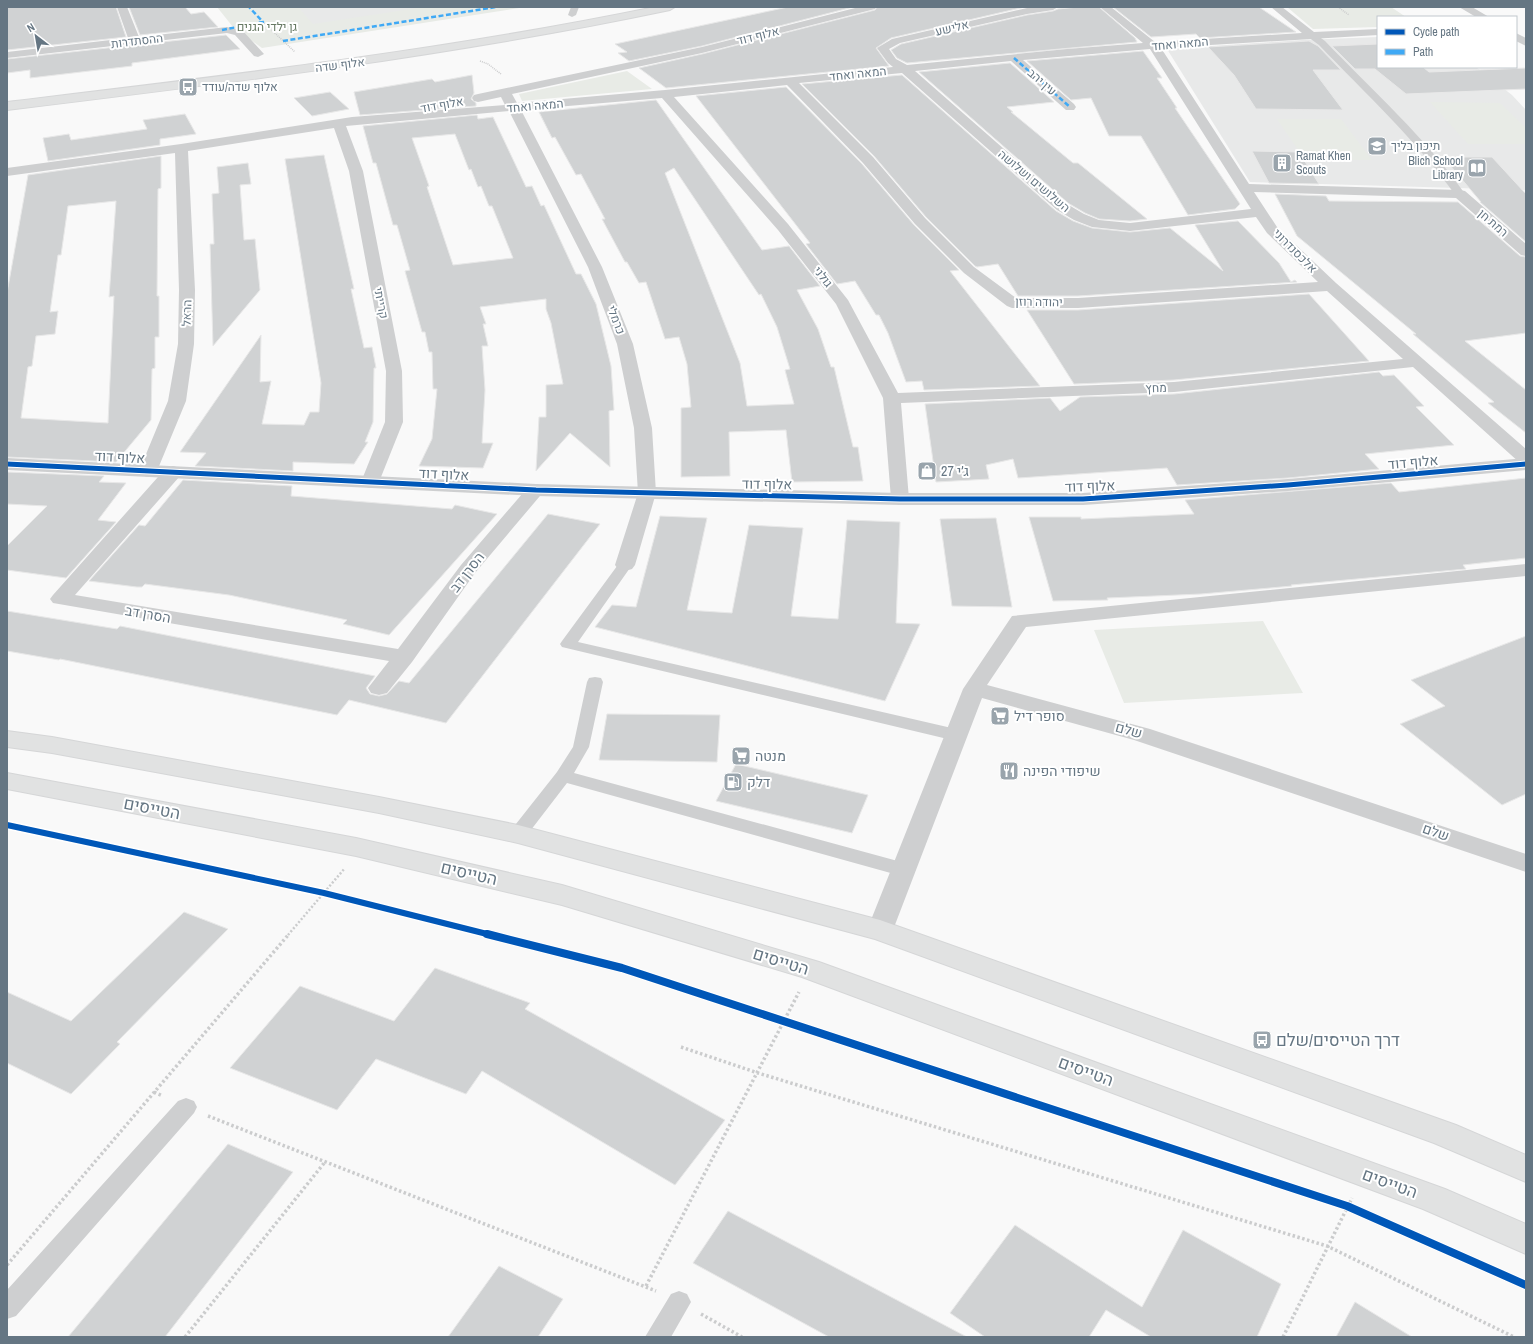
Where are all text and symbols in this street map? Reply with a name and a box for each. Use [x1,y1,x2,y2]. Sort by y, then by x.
north arrow [16,16,56,56]
street label: אלישע [934,16,971,40]
legend [1377,16,1517,68]
park label: גן ילדי הגנים [237,19,298,35]
text: N [24,20,37,35]
street label: אלוף דוד [735,23,781,49]
text: Cycle path [1413,24,1460,40]
street label: ההסתדרות [110,30,164,52]
street label: המאה ואחד [1151,34,1209,54]
text: Path [1413,44,1433,60]
street label: אלוף שדה [314,54,366,76]
street label: המאה ואחד [829,63,887,85]
street label: עין יהב [1024,65,1060,99]
bus stop icon: אלוף שדה/עודד [177,76,199,98]
place label: אלוף שדה/עודד [202,79,278,95]
street label: אלוף דוד [419,93,465,117]
street label: המאה ואחד [506,96,564,116]
school or university icon: תיכון בליך [1366,135,1388,157]
place label: תיכון בליך [1391,138,1440,154]
street label: השלושים ושלושה [995,146,1073,216]
place label: Ramat Khen Scouts [1296,148,1351,178]
building icon: Ramat Khen Scouts [1271,152,1293,174]
place label: Blich School Library [1408,153,1463,183]
library icon: Blich School Library [1466,157,1488,179]
street label: רמת חן [1475,206,1511,240]
street label: אלכסנדרוני [1270,226,1321,277]
street label: גולני [810,263,836,291]
street label: קרייתי [370,286,392,320]
street label: יהודה רוזן [1015,294,1063,310]
street label: הראל [179,299,195,327]
street label: כרמלי [603,303,629,337]
street label: מחץ [1145,380,1167,396]
street label: אלוף דוד [94,447,146,467]
street label: אלוף דוד [1387,451,1439,473]
shop icon: ג׳י 27 [916,460,938,482]
place label: ג׳י 27 [941,462,969,480]
street label: אלוף דוד [418,464,470,484]
street label: אלוף דוד [742,475,792,493]
street label: אלוף דוד [1064,476,1116,496]
street label: הסרן דב [446,548,488,596]
street label: הסרן דב [124,601,172,627]
supermarket icon: סופר דיל [989,705,1011,727]
place label: סופר דיל [1014,707,1065,725]
street label: שלם [1114,718,1144,742]
supermarket icon: מנטה [730,745,752,767]
place label: מנטה [755,747,786,765]
restaurant icon: שיפודי הפינה [998,760,1020,782]
place label: שיפודי הפינה [1023,762,1101,780]
fuel station icon: דלק [722,771,744,793]
place label: דלק [747,773,770,791]
street label: הטייסים [122,791,183,824]
street label: שלם [1420,819,1452,845]
street label: הטייסים [439,855,500,890]
street label: הטייסים [750,941,812,980]
place label: דרך הטייסים/שלם [1276,1028,1400,1051]
bus stop icon: דרך הטייסים/שלם [1251,1029,1273,1051]
street label: הטייסים [1055,1050,1117,1091]
street label: הטייסים [1359,1162,1421,1203]

